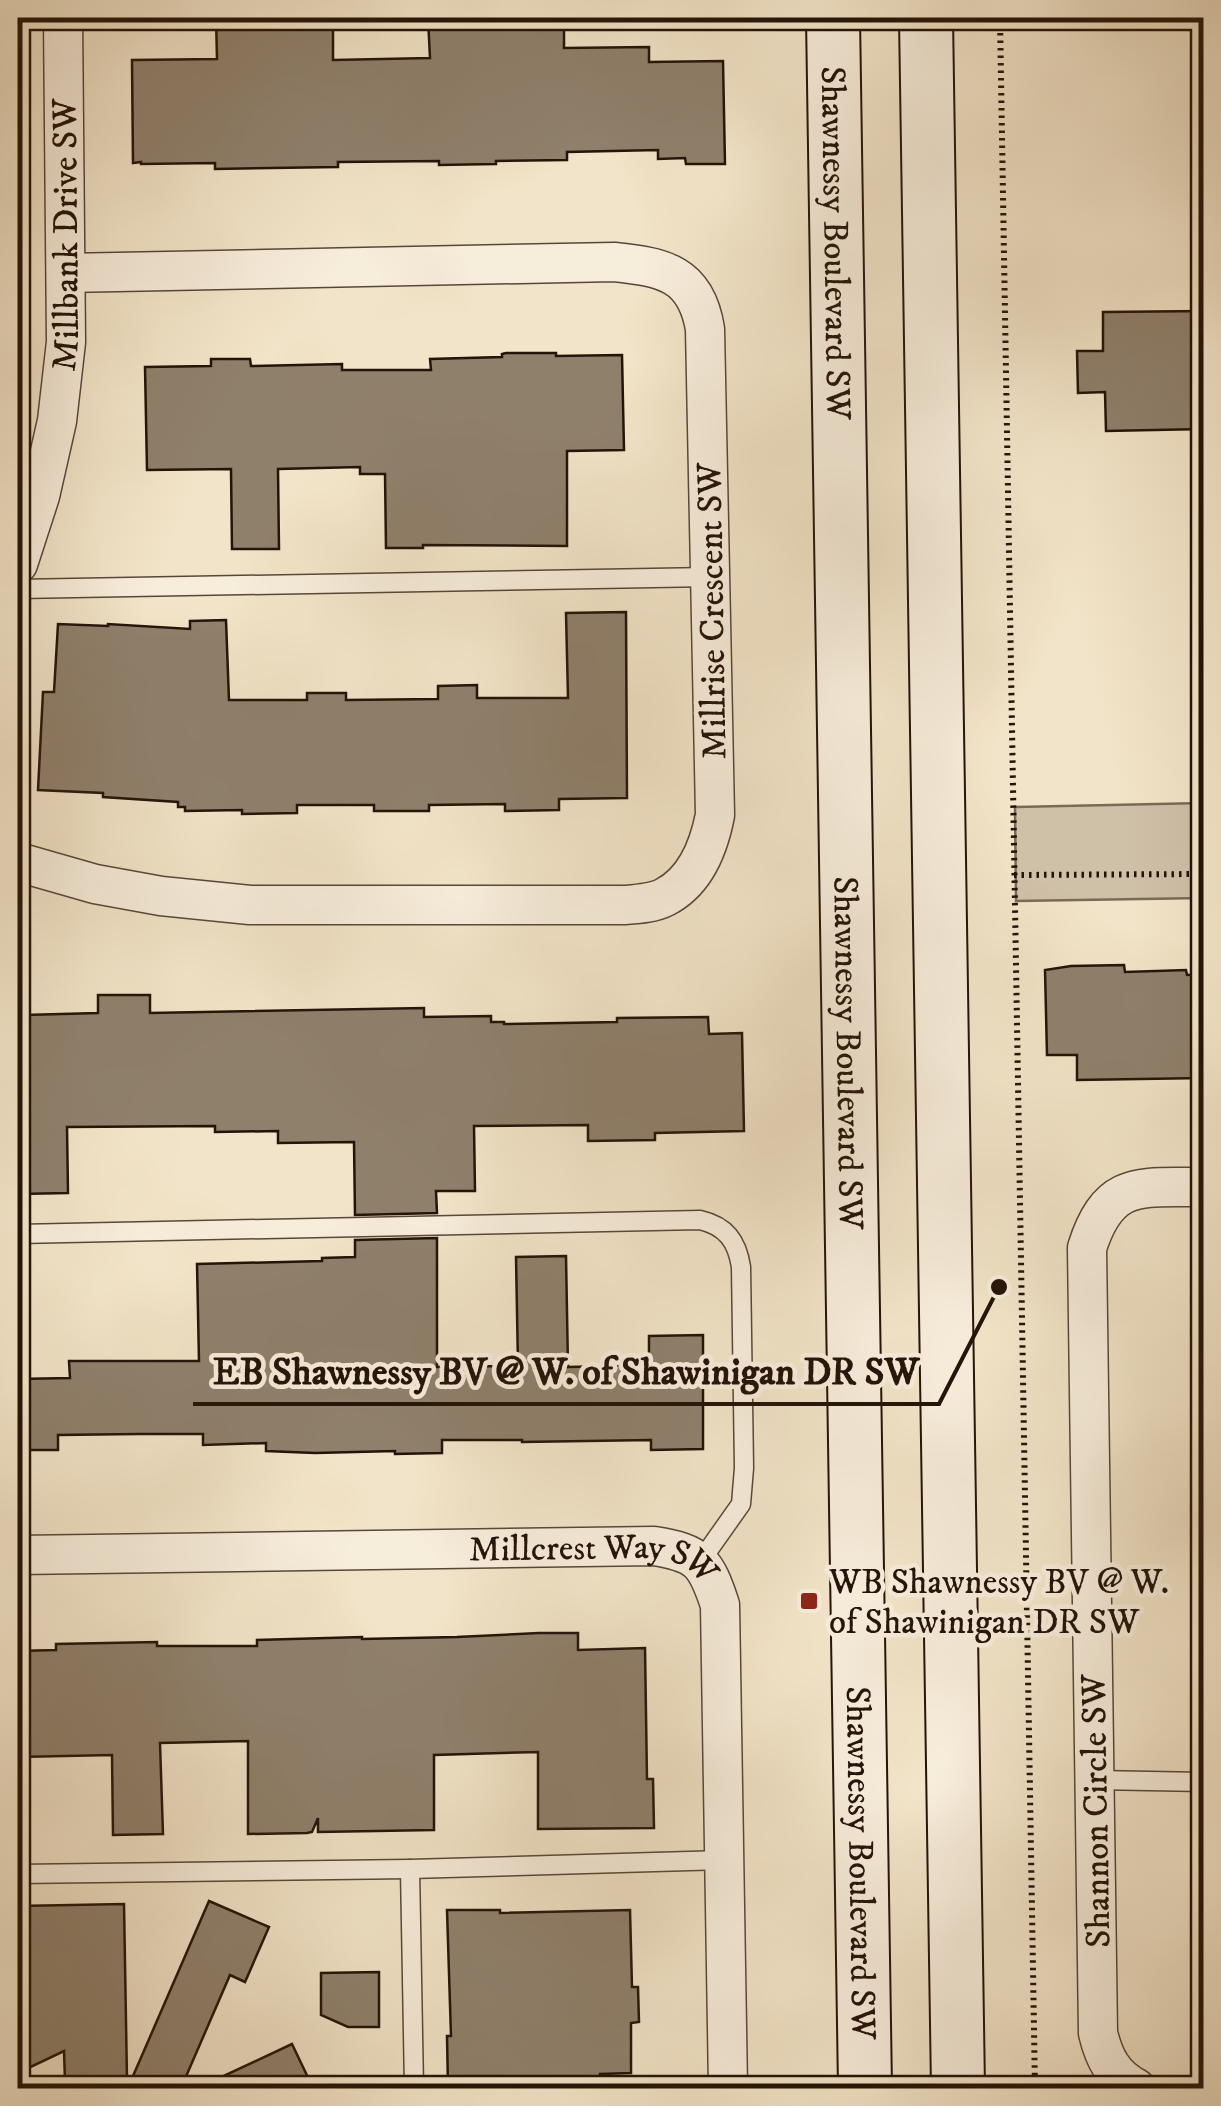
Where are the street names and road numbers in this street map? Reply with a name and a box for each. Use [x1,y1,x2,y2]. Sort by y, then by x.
street label: Shawnessy Boulevard SW [810,66,859,421]
street label: Millbank Drive SW [43,98,90,374]
street label: Millrise Crescent SW [688,461,738,760]
street label: Shawnessy Boulevard SW [822,876,872,1231]
street label: Millcrest Way SW [469,1525,728,1594]
street label: Shannon Circle SW [1073,1673,1121,1948]
street label: Shawnessy Boulevard SW [835,1686,884,2041]

